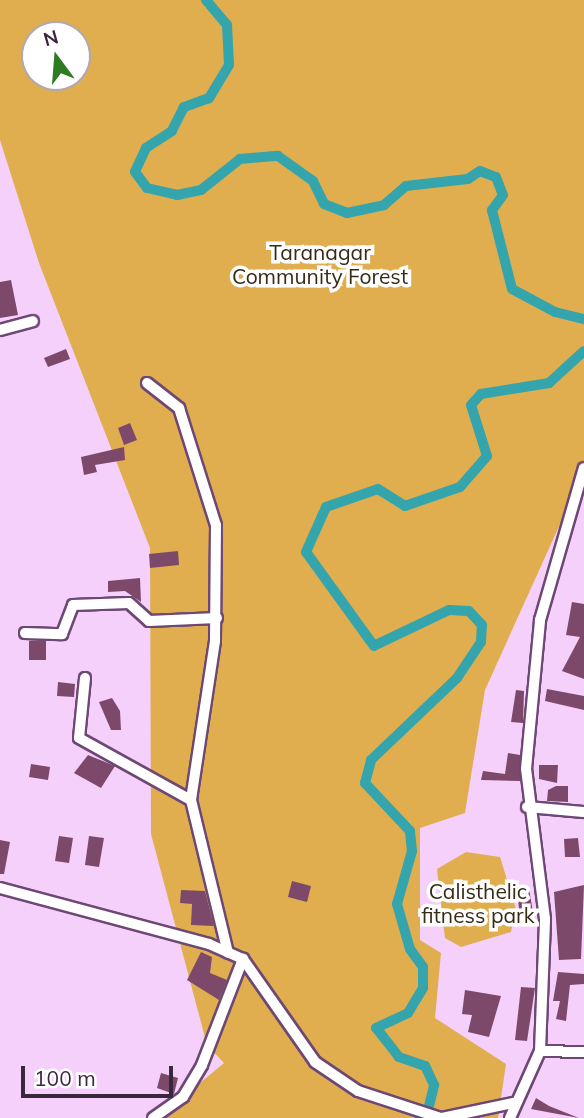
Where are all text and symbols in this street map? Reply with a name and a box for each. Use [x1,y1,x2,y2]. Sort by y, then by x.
north arrow [21,21,91,91]
text: N [41,24,61,51]
park label: Taranagar Community Forest [232,239,408,289]
park label: Calisthelic fitness park [421,878,535,928]
scale bar [24,1052,177,1096]
text: 100 m [34,1065,96,1091]

